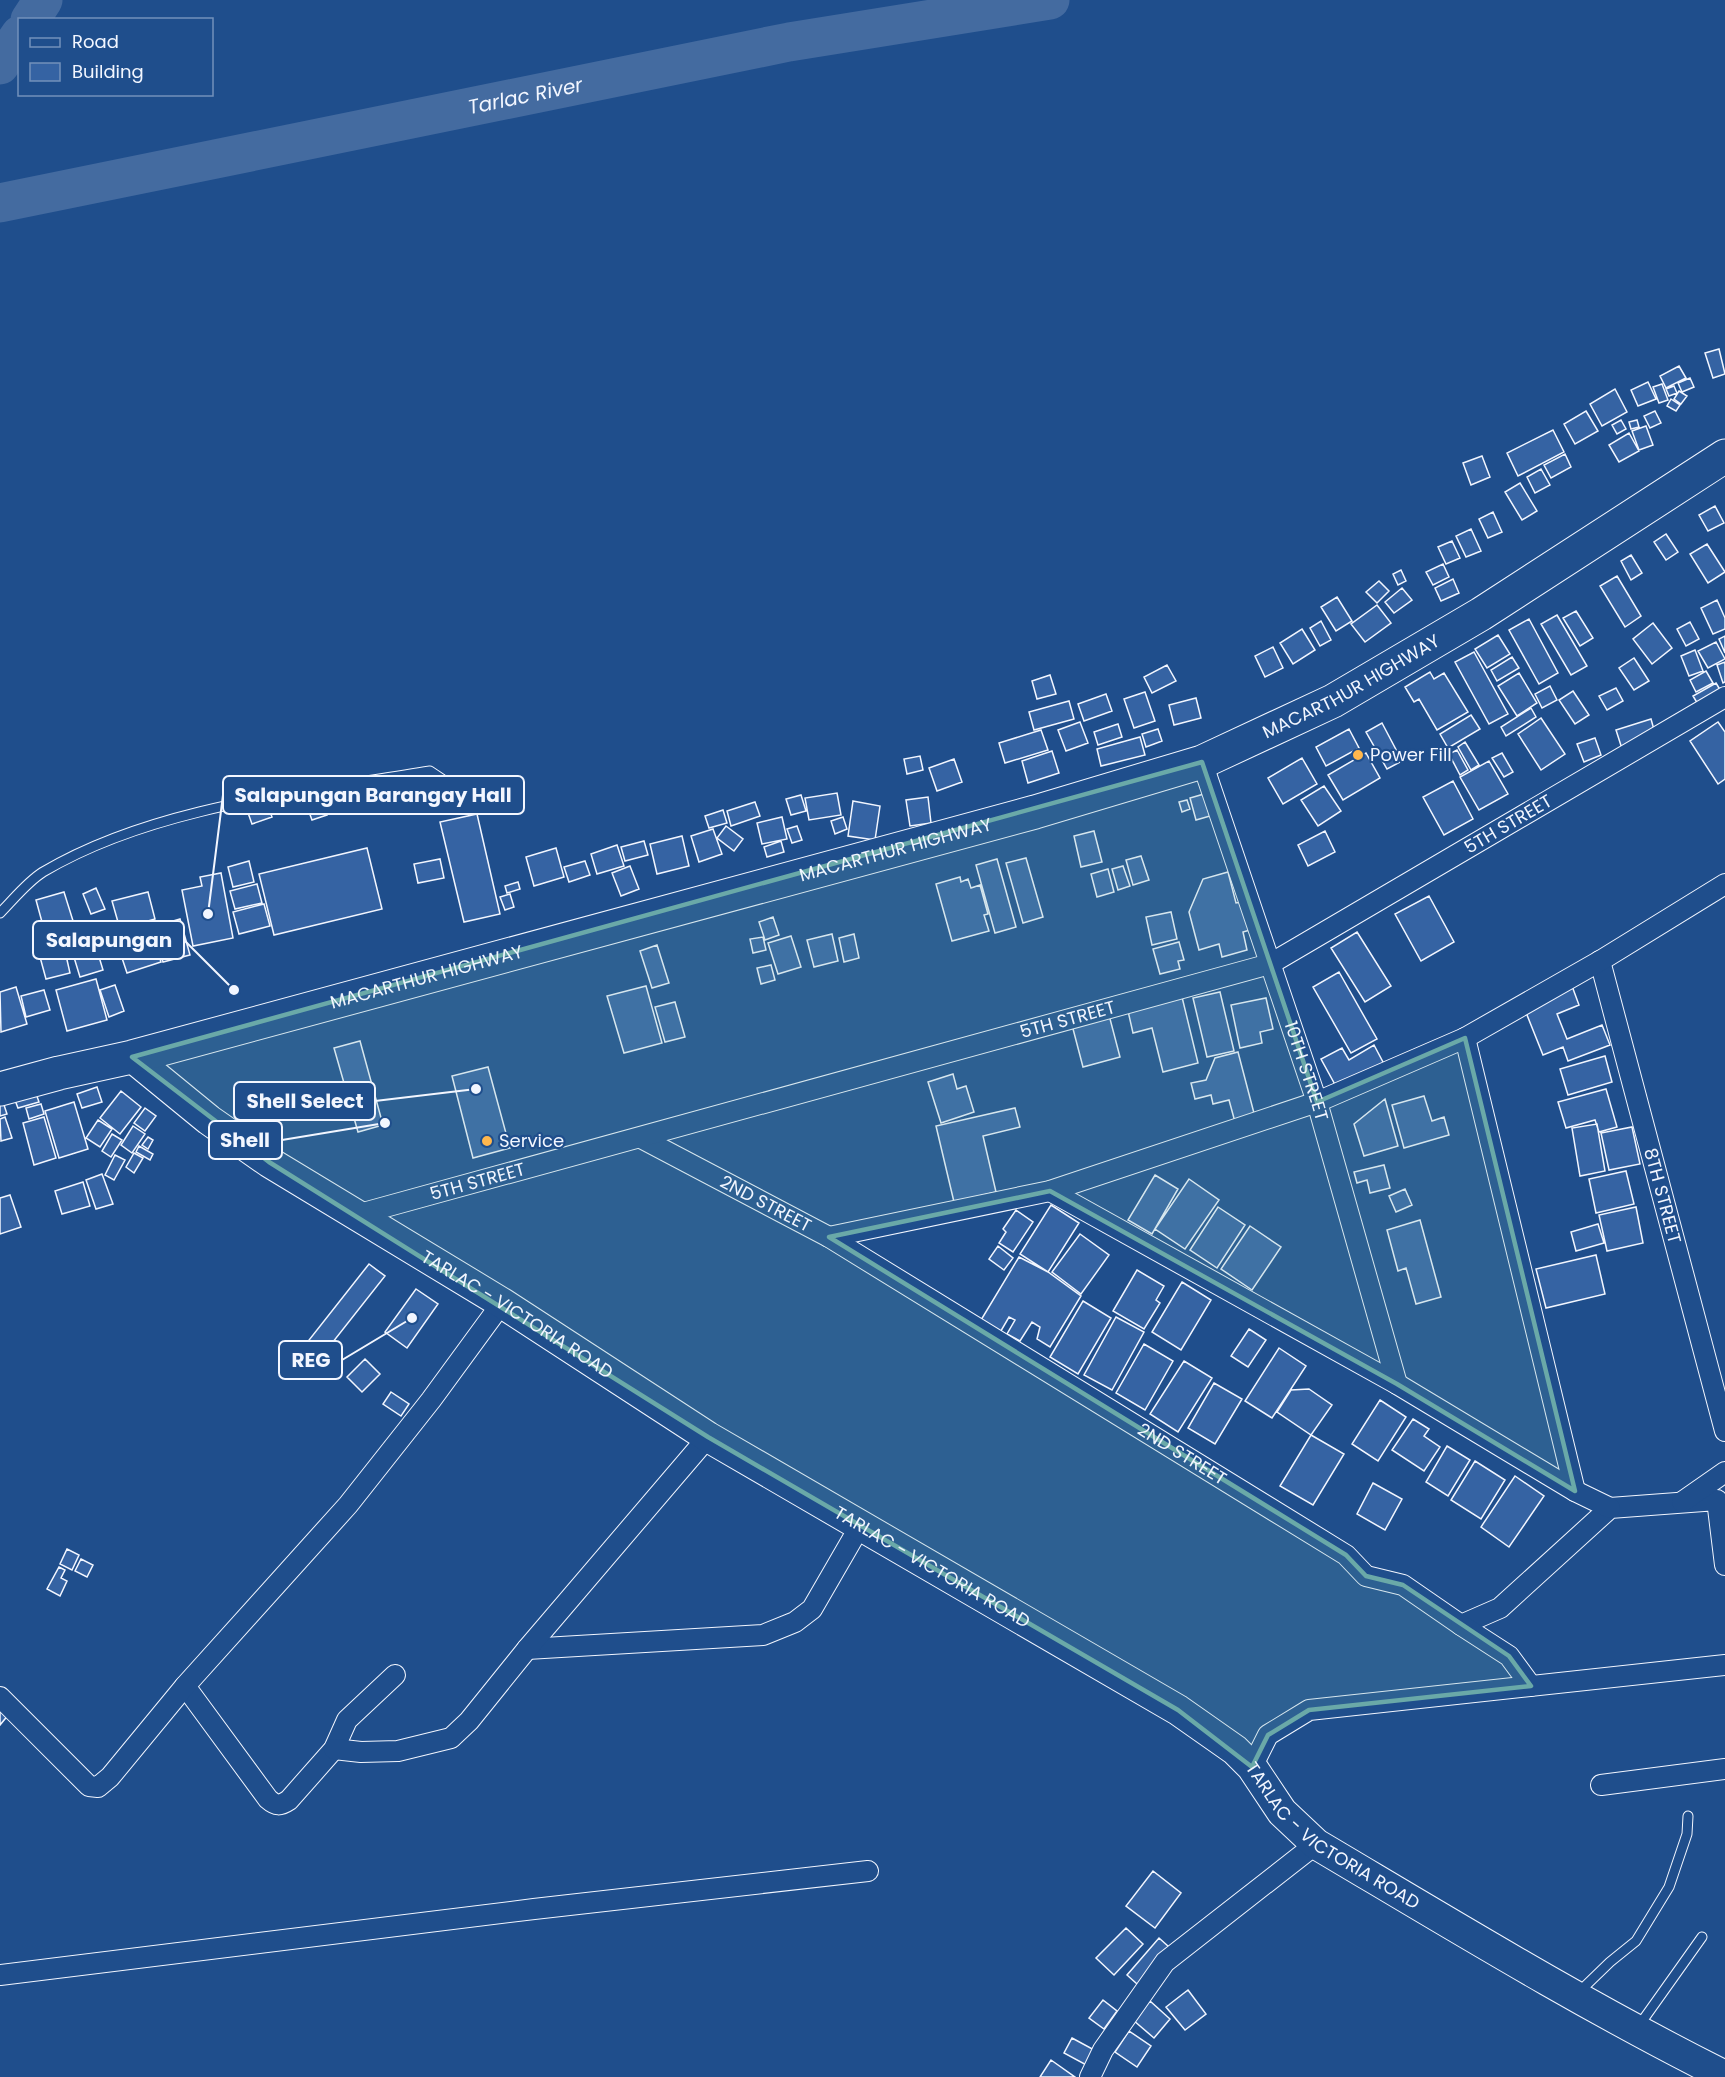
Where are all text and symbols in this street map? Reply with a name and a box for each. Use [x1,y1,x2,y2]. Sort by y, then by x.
legend [18,18,213,96]
text: Road [72,29,119,54]
text: Building [72,59,144,84]
water label: Tarlac River [465,70,586,121]
street label: MACARTHUR HIGHWAY [1258,628,1445,744]
place label: Power Fill [1370,742,1452,767]
marker: Power Fill [1351,748,1365,762]
callout: Salapungan Barangay Hall [223,776,524,814]
text: Salapungan Barangay Hall [234,781,512,809]
street label: 5TH STREET [1459,788,1557,859]
street label: MACARTHUR HIGHWAY [796,811,995,887]
callout: Salapungan [33,921,184,959]
text: Salapungan [46,926,172,954]
street label: MACARTHUR HIGHWAY [327,938,526,1015]
street label: 5TH STREET [1017,994,1118,1044]
street label: 10TH STREET [1278,1018,1335,1124]
callout: Shell Select [234,1082,375,1120]
text: Shell Select [246,1087,364,1115]
callout: Shell [209,1121,282,1159]
text: Shell [220,1126,270,1154]
place label: Service [499,1128,564,1153]
marker: Service [480,1134,494,1148]
street label: 8TH STREET [1638,1145,1688,1246]
street label: 5TH STREET [427,1156,528,1206]
street label: 2ND STREET [716,1169,816,1238]
street label: TARLAC - VICTORIA ROAD [417,1244,618,1384]
callout: REG [279,1341,342,1379]
text: REG [291,1346,331,1374]
street label: 2ND STREET [1133,1417,1232,1491]
street label: TARLAC - VICTORIA ROAD [830,1500,1035,1634]
street label: TARLAC - VICTORIA ROAD [1240,1757,1425,1915]

